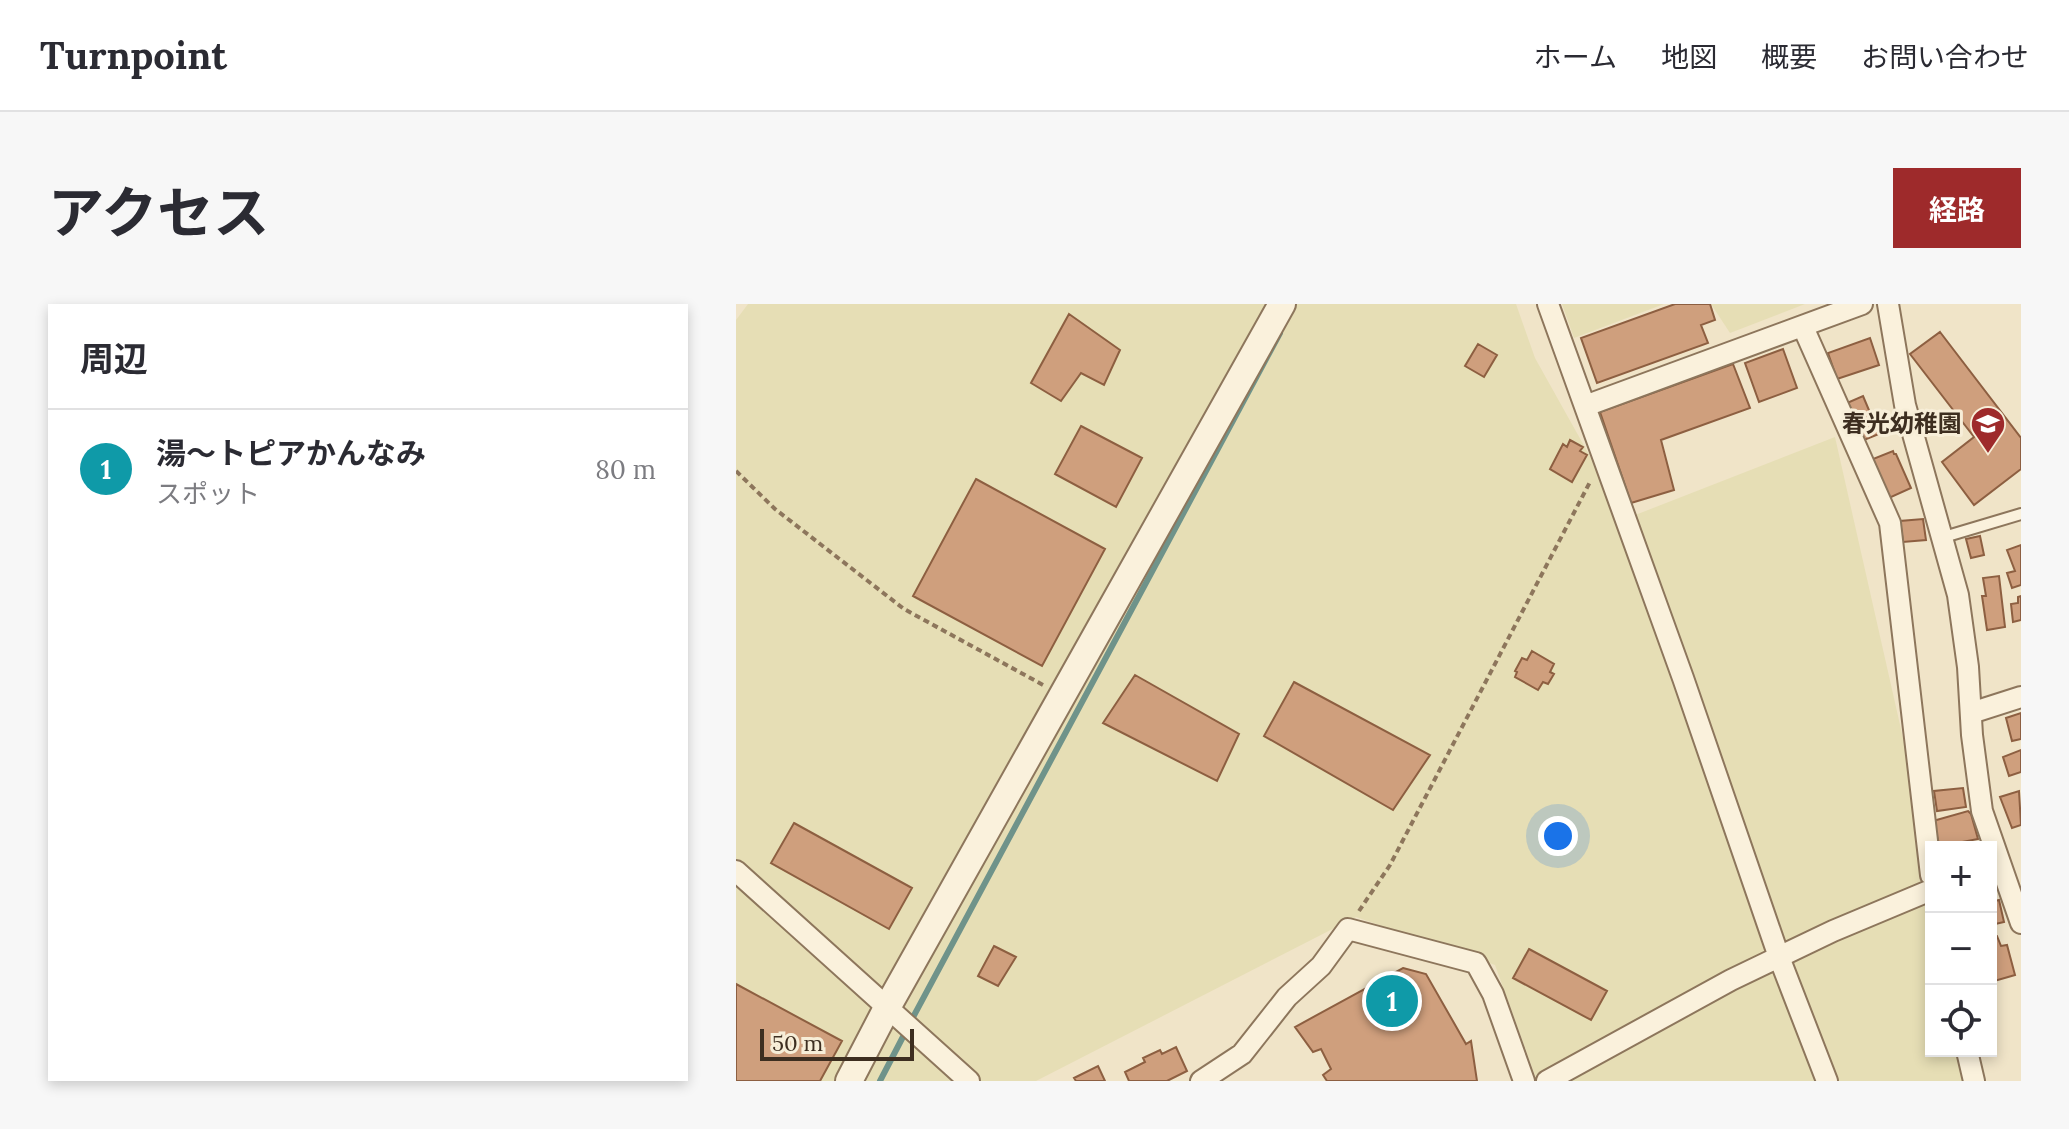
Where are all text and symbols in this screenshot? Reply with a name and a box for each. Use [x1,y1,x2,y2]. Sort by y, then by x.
text: Turnpoint [40,31,227,79]
text: ホーム [1534,39,1617,75]
text: 地図 [1661,39,1717,75]
text: 概要 [1761,39,1817,75]
text: お問い合わせ [1861,39,2029,75]
button: 経路 [1893,168,2021,248]
text: アクセス [48,177,269,248]
text: 周辺 [80,337,148,380]
school or university icon: 春光幼稚園 [1969,405,2007,455]
place label: 春光幼稚園 [1842,408,1962,439]
text: 湯～トピアかんなみ [156,434,426,472]
text: 1 [101,453,111,486]
text: 80 m [595,453,656,486]
text: スポット [156,477,260,510]
your location [1538,816,1578,856]
map controls [1925,841,1997,1057]
button: + [1925,841,1997,913]
button: − [1925,913,1997,985]
pin: 1 [1366,971,1418,1031]
button: locate [1925,985,1997,1057]
scale bar [760,1025,914,1061]
text: 50 m [772,1029,823,1057]

